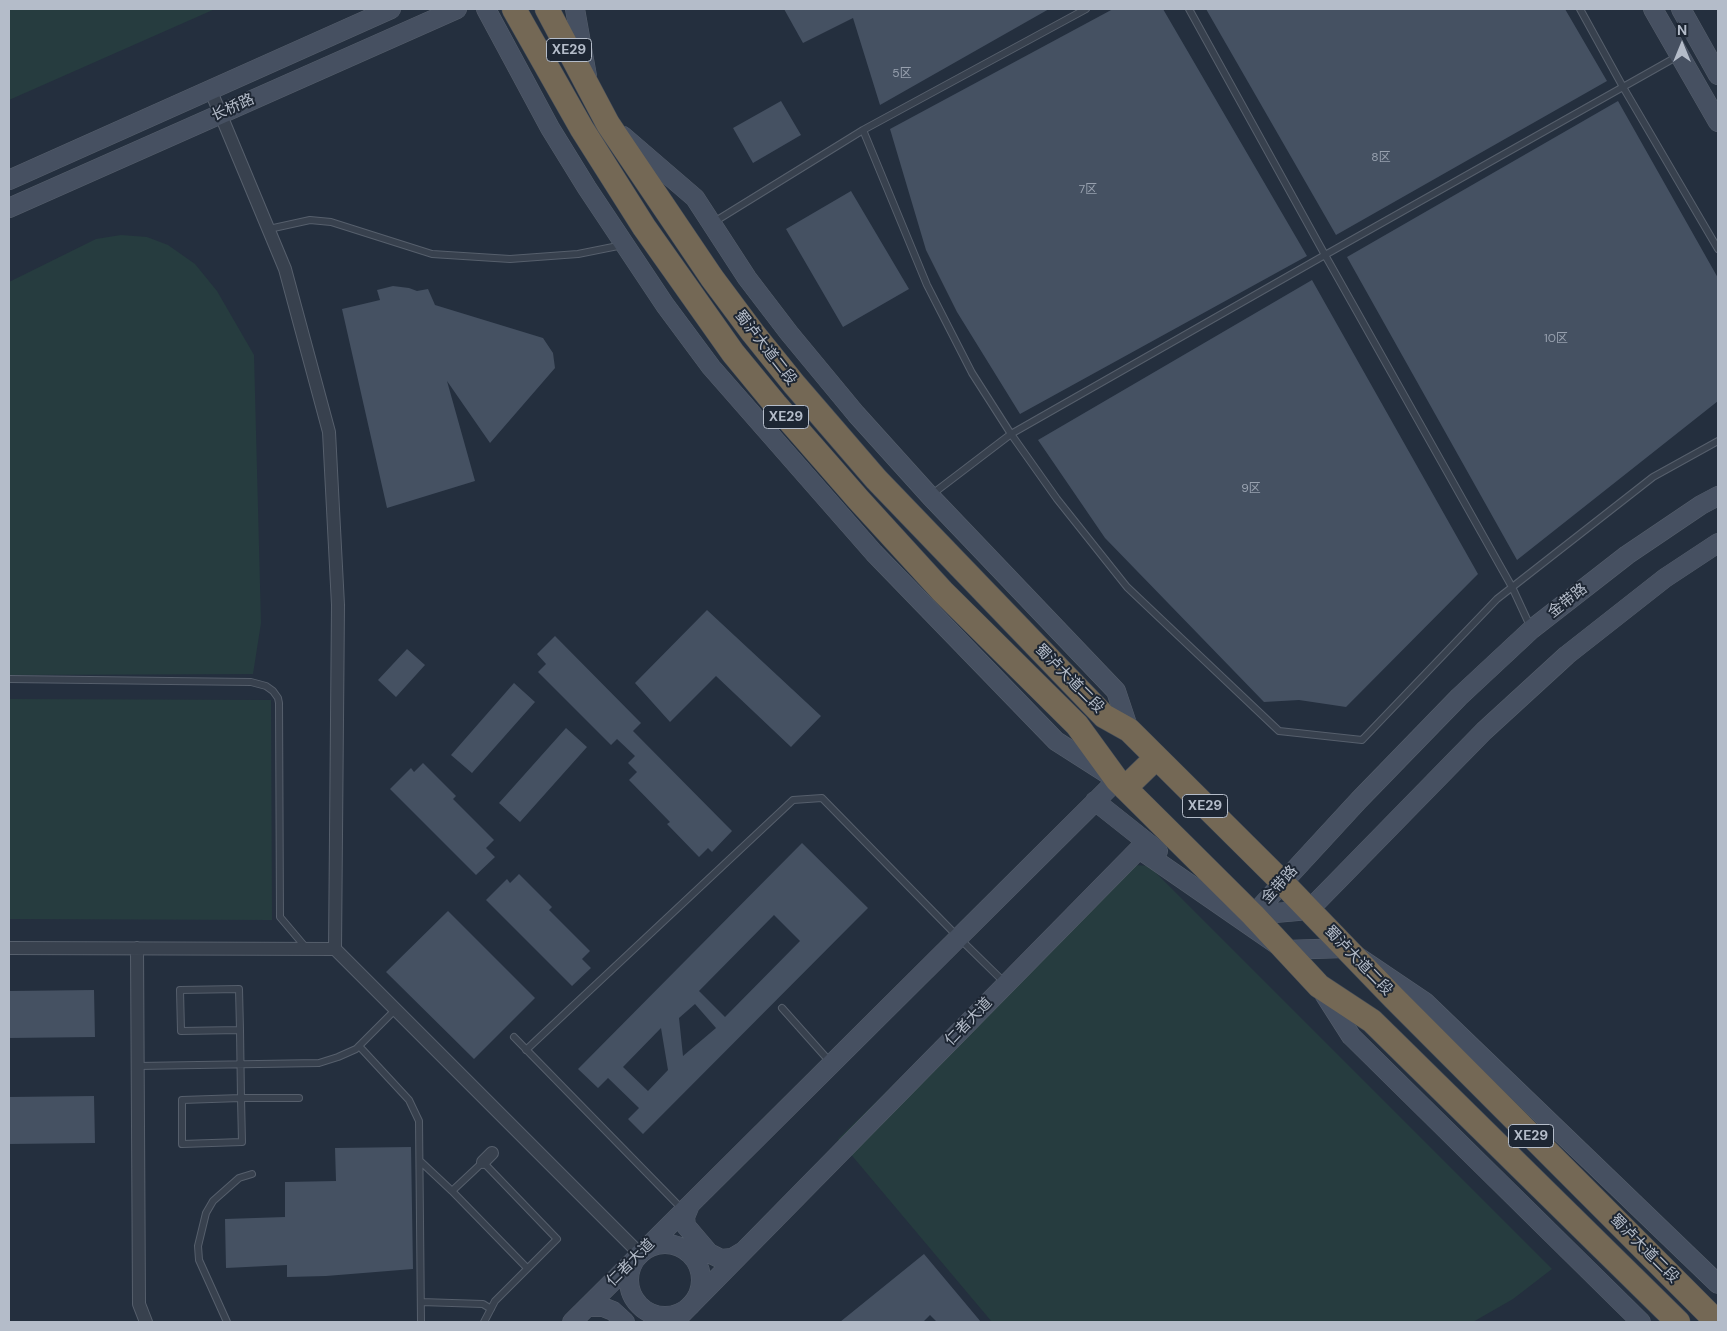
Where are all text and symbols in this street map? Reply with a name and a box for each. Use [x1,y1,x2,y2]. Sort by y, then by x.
north arrow [1657,20,1707,70]
text: N [1677,21,1687,39]
road number: XE29 [546,38,592,62]
house number: 5区 [892,67,912,81]
street label: 长桥路 [209,91,257,125]
house number: 8区 [1371,151,1391,165]
house number: 7区 [1079,183,1097,197]
street label: 蜀泸大道二段 [730,307,800,389]
house number: 10区 [1544,332,1568,346]
road number: XE29 [764,406,808,428]
house number: 9区 [1241,482,1261,496]
street label: 金带路 [1545,580,1591,622]
street label: 蜀泸大道二段 [1031,641,1107,717]
road number: XE29 [1182,794,1228,818]
street label: 金带路 [1258,862,1302,908]
street label: 蜀泸大道二段 [1320,922,1396,1000]
street label: 仁者大道 [942,994,996,1050]
road number: XE29 [1508,1124,1554,1148]
street label: 蜀泸大道二段 [1606,1211,1682,1287]
street label: 仁者大道 [603,1235,659,1291]

